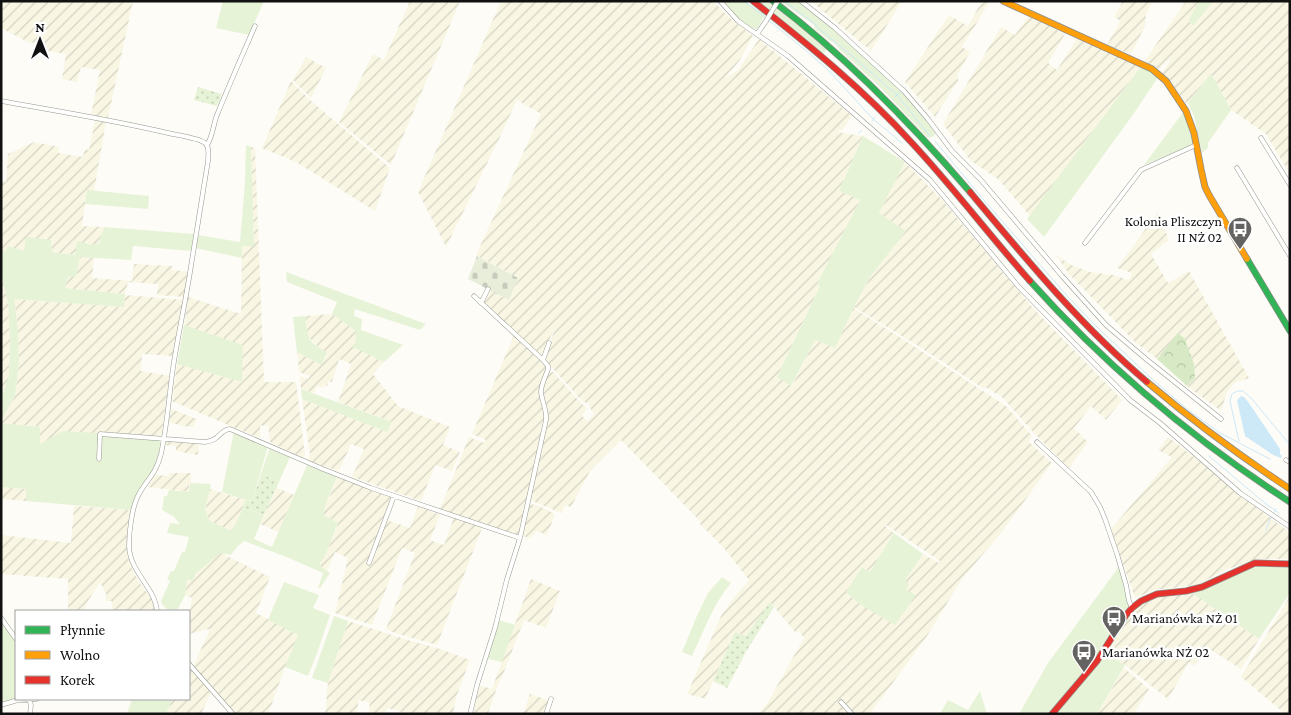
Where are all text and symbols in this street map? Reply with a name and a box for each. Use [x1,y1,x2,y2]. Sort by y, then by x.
north arrow [15,15,65,65]
text: N [35,19,45,35]
place label: Kolonia Pliszczyn II NŻ 02 [1125,213,1222,245]
bus stop icon: Kolonia Pliszczyn II NŻ 02 [1227,216,1253,250]
bus stop icon: Marianówka NŻ 01 [1101,605,1127,639]
legend [15,610,190,700]
place label: Marianówka NŻ 01 [1132,610,1238,626]
text: Płynnie [60,622,106,639]
bus stop icon: Marianówka NŻ 02 [1071,639,1097,673]
place label: Marianówka NŻ 02 [1102,644,1210,660]
text: Wolno [60,647,100,663]
text: Korek [60,672,95,688]

